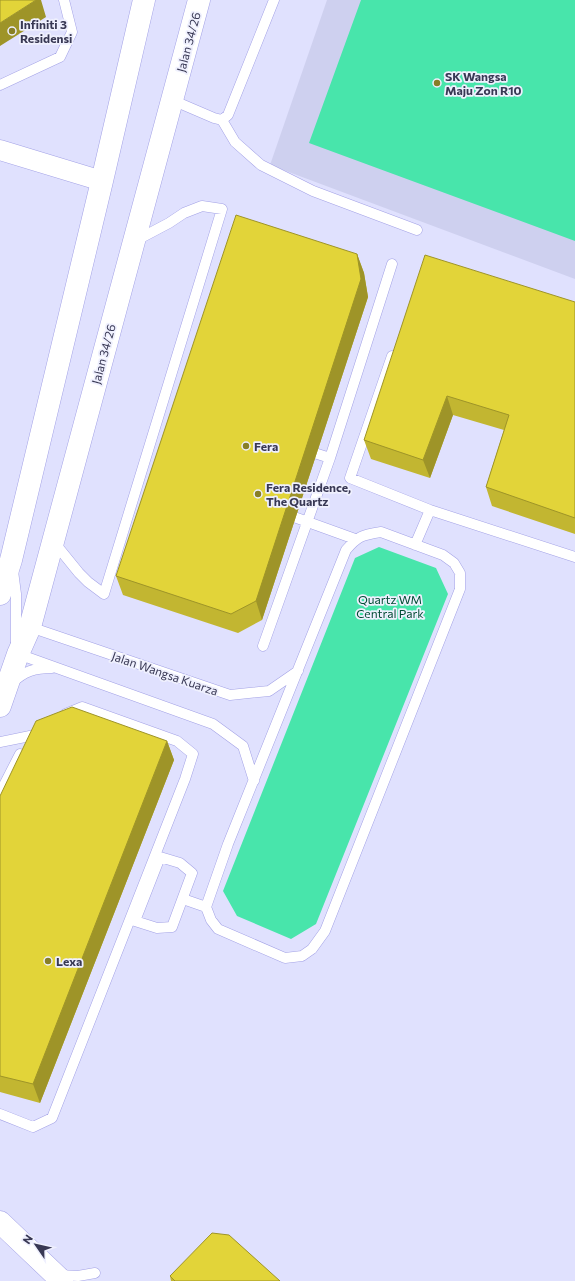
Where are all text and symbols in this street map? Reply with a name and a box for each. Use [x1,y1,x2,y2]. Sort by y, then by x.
street label: Jalan 34/26 [173,10,204,74]
place label: Infiniti 3 Residensi [20,17,72,45]
marker: Infiniti 3 Residensi [7,26,17,36]
place label: SK Wangsa Maju Zon R10 [445,69,522,97]
marker: SK Wangsa Maju Zon R10 [432,78,442,88]
street label: Jalan 34/26 [88,322,119,386]
place label: Fera [254,439,278,453]
marker: Fera [241,441,251,451]
place label: Fera Residence, The Quartz [266,480,351,508]
marker: Fera Residence, The Quartz [253,489,263,499]
park label: Quartz WM Central Park [356,592,424,620]
street label: Jalan Wangsa Kuarza [110,648,220,699]
place label: Lexa [56,954,82,968]
marker: Lexa [43,956,53,966]
north arrow [16,1225,56,1265]
text: N [20,1232,35,1246]

